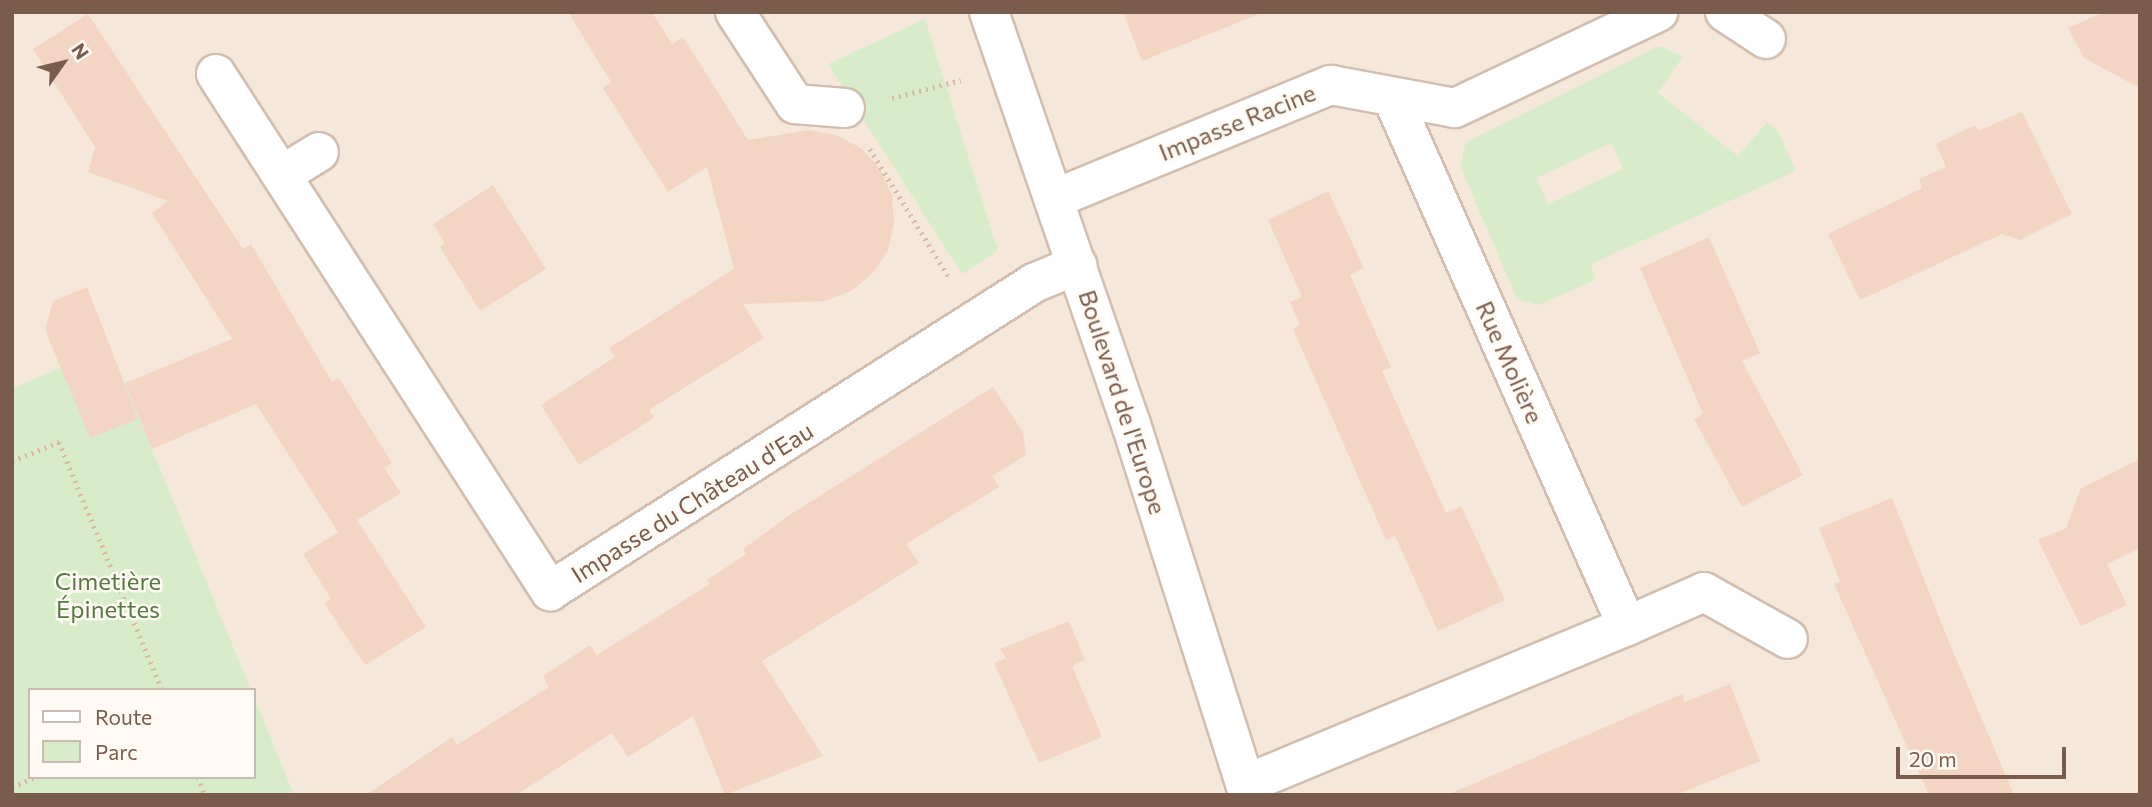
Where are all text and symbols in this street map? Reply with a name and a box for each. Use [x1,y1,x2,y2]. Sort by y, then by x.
north arrow [28,28,98,98]
text: N [67,39,94,63]
street label: Impasse Racine [1154,77,1320,167]
street label: Boulevard de l'Europe [1073,286,1173,518]
street label: Rue Molière [1470,296,1550,428]
street label: Impasse du Château d'Eau [566,416,818,588]
park label: Cimetière Épinettes [55,567,161,623]
legend [28,688,256,779]
text: Route [95,704,152,729]
scale bar [1900,734,2070,778]
text: Parc [95,739,138,764]
text: 20 m [1909,746,1957,771]

